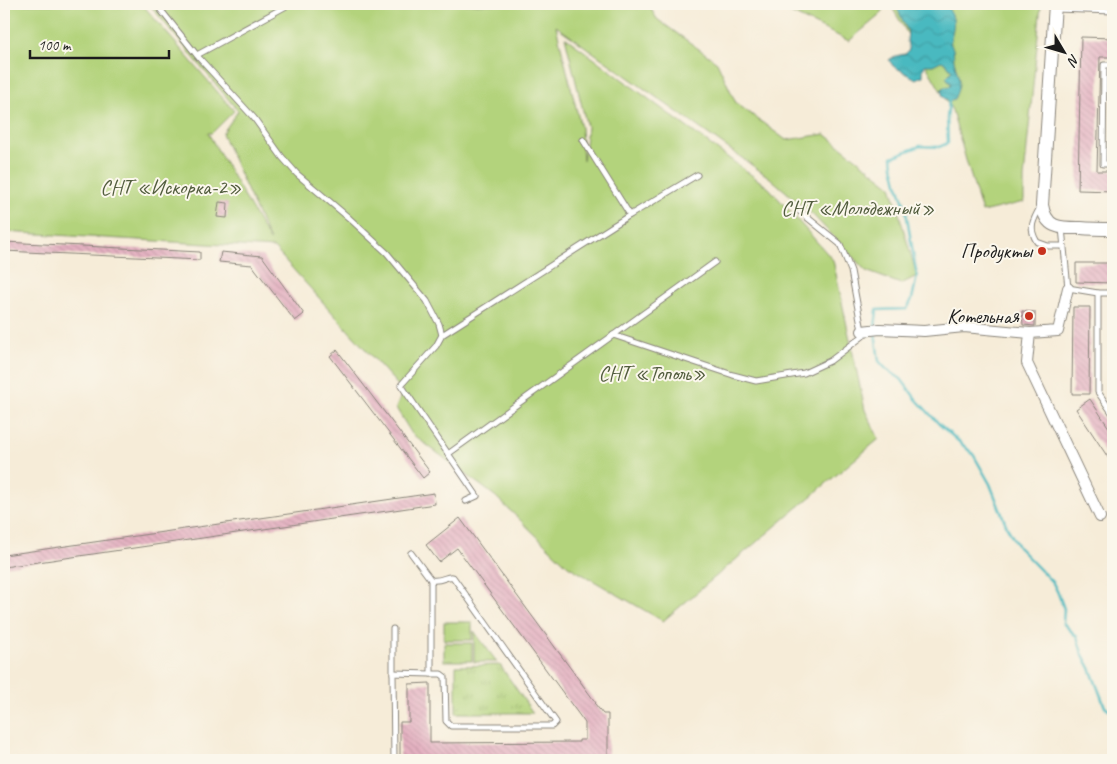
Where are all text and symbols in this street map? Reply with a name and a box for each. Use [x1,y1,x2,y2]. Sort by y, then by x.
scale bar [30,28,169,60]
north arrow [1040,28,1090,78]
text: 100 m [38,36,72,55]
text: N [1063,51,1083,70]
park label: СНТ «Искорка-2» [100,174,242,200]
park label: СНТ «Молодежный» [781,195,935,221]
place label: Продукты [961,238,1034,264]
marker: Продукты [1036,245,1048,257]
place label: Котельная [947,303,1020,329]
marker: Котельная [1023,310,1035,322]
park label: СНТ «Тополь» [598,360,706,386]

